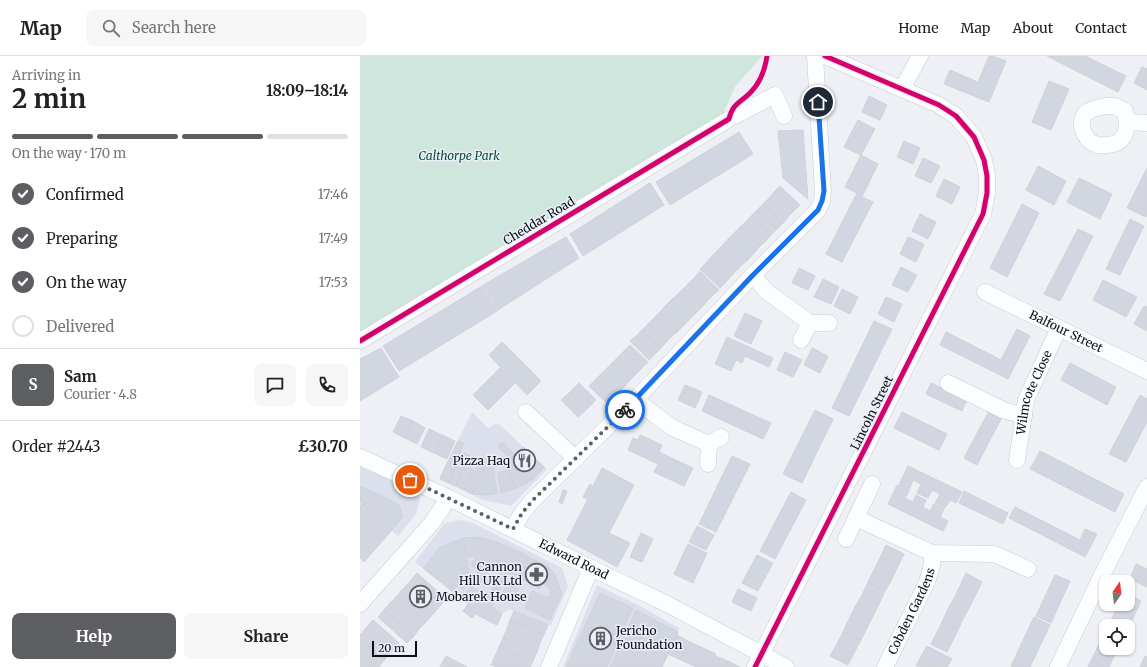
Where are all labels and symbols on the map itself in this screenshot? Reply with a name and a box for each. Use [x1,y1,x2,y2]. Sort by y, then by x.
pin [801,85,835,119]
park label: Calthorpe Park [418,148,500,163]
street label: Cheddar Road [500,193,577,248]
street label: Balfour Street [1027,307,1106,355]
street label: Wilmcote Close [1013,348,1055,437]
street label: Lincoln Street [847,373,896,452]
courier [605,390,645,430]
restaurant icon: Pizza Haq [512,448,538,474]
place label: Pizza Haq [453,453,511,468]
pin [393,463,427,497]
street label: Edward Road [537,536,611,582]
place label: Cannon Hill UK Ltd [459,559,522,588]
pharmacy icon: Cannon Hill UK Ltd [524,561,550,587]
street label: Cobden Gardens [884,566,938,657]
north arrow [1099,575,1135,611]
building icon: Mobarek House [408,584,434,610]
place label: Mobarek House [436,589,526,604]
place label: Jericho Foundation [615,623,683,652]
building icon: Jericho Foundation [587,625,613,651]
scale bar [372,639,417,658]

